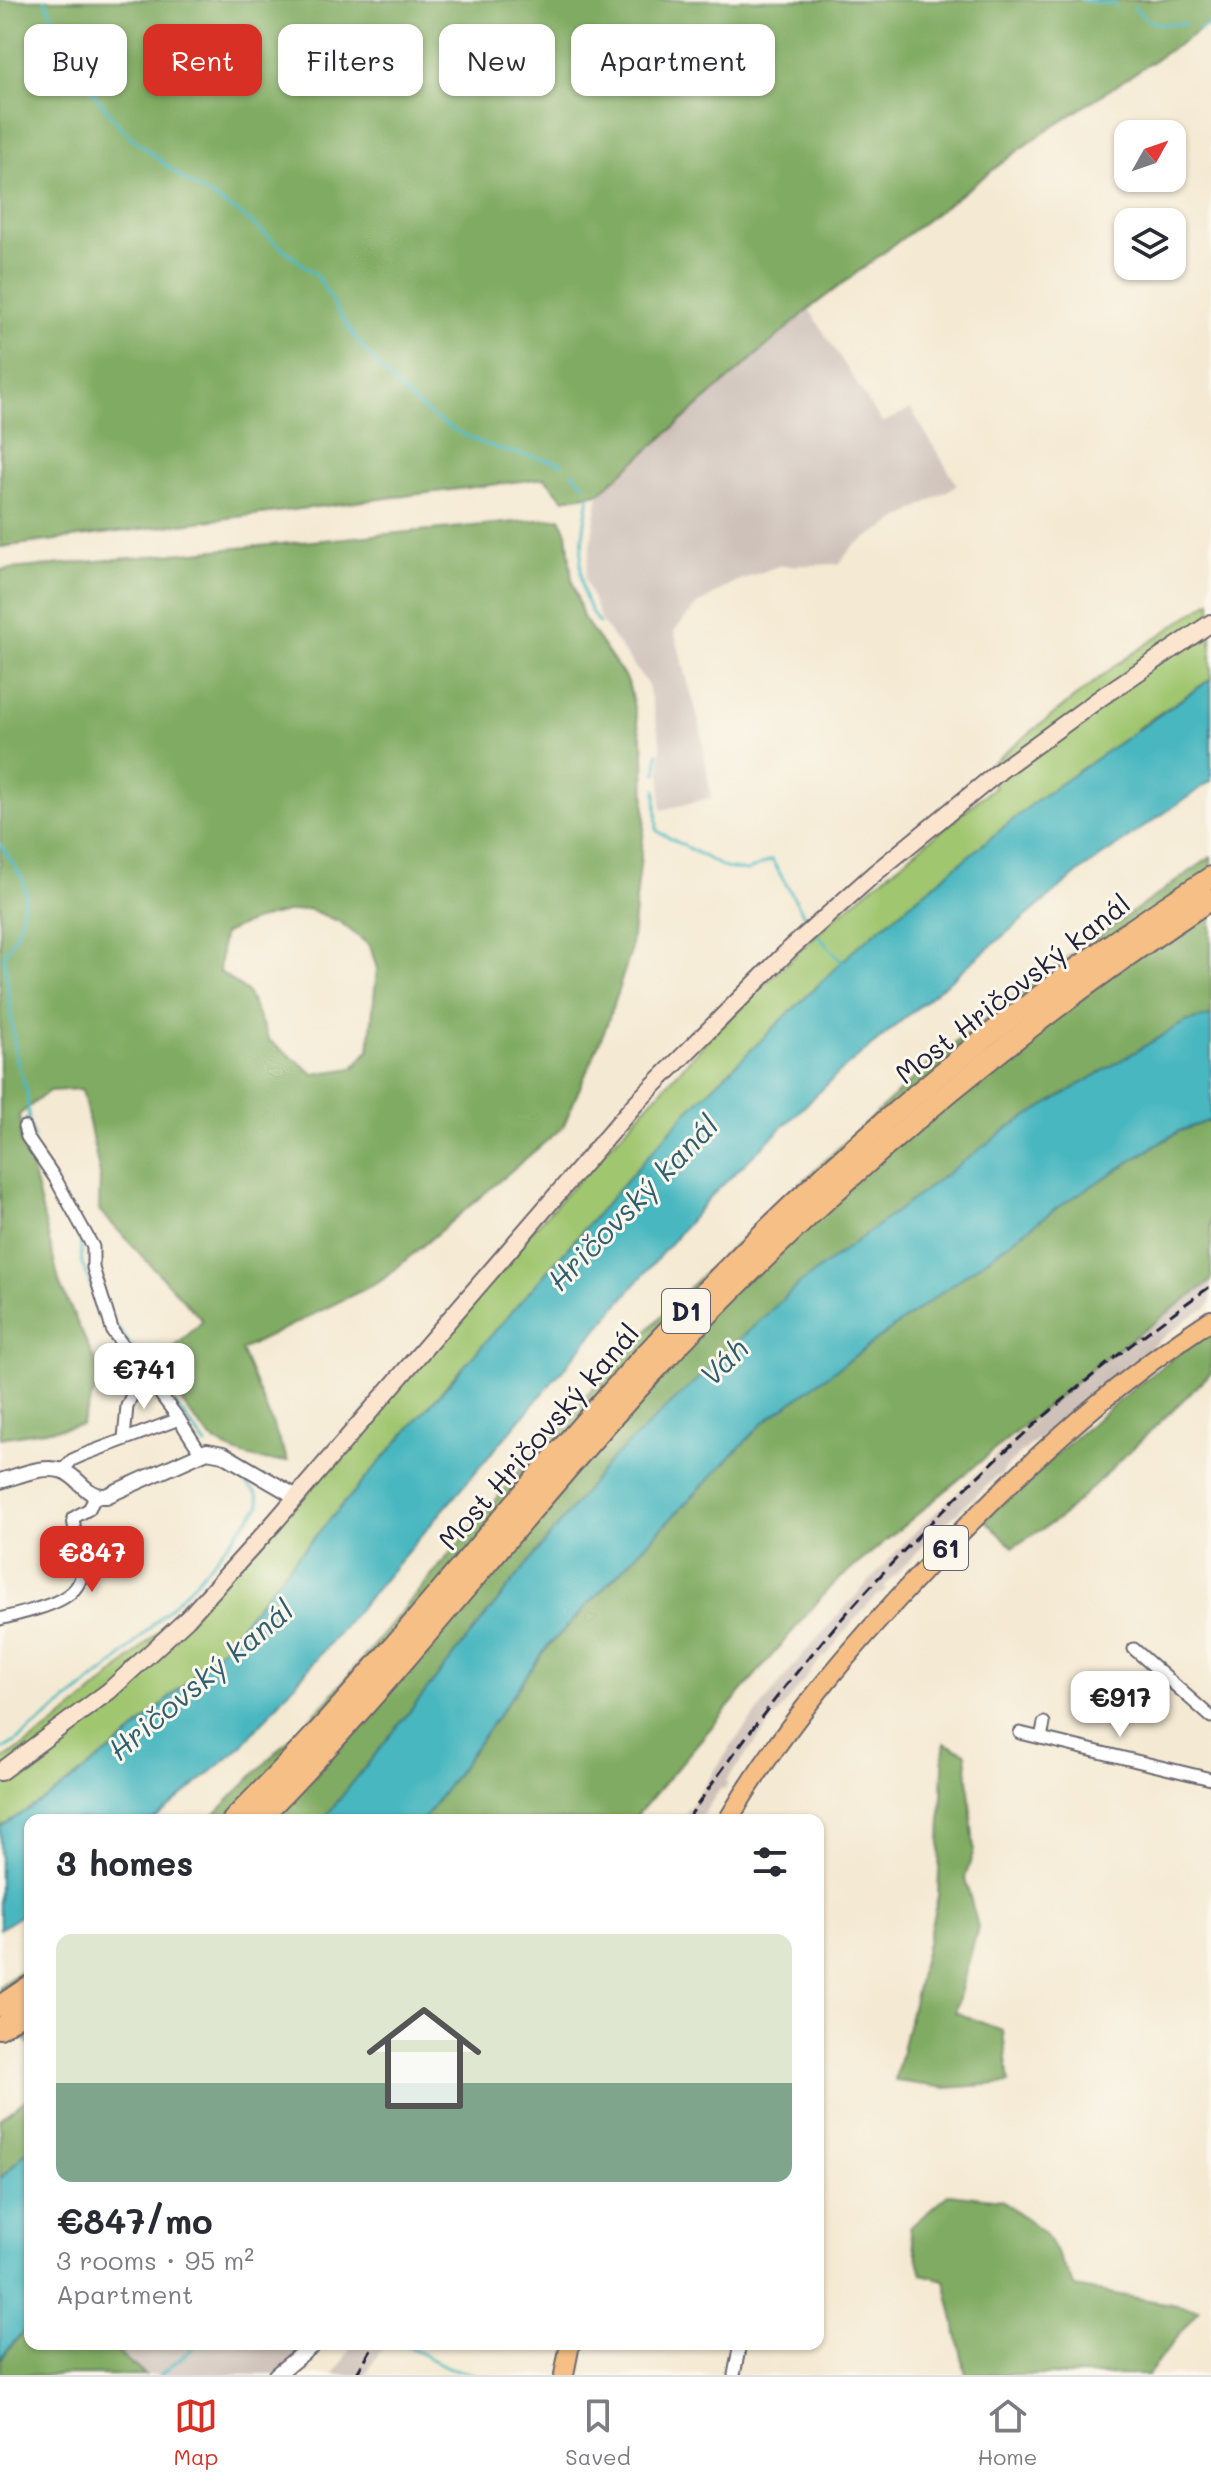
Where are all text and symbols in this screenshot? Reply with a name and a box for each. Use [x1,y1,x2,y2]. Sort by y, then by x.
chip: Buy [24,24,127,96]
chip: Rent [143,24,262,96]
chip: Filters [278,24,423,96]
chip: New [439,24,555,96]
chip: Apartment [571,24,775,96]
north arrow [1114,120,1186,192]
map controls [1114,120,1186,280]
button: layers [1114,208,1186,280]
street label: Most Hričovský kanál [887,885,1137,1091]
water label: Hričovský kanál [538,1105,727,1299]
road number: D1 [662,1289,710,1333]
street label: Most Hričovský kanál [430,1315,646,1557]
water label: Váh [690,1328,756,1394]
pin: €741 [97,1343,191,1411]
text: €741 [112,1352,176,1386]
pin: €847 [45,1526,139,1594]
road number: 61 [924,1526,968,1570]
text: €847 [58,1535,126,1569]
water label: Hričovský kanál [99,1589,301,1768]
pin: €917 [1073,1671,1167,1739]
text: €917 [1089,1680,1151,1714]
text: 3 homes [56,1840,193,1885]
icon: filters [748,1840,792,1884]
icon: home [352,1986,496,2130]
text: €847/mo [56,2198,213,2243]
text: 3 rooms · 95 m² [56,2243,254,2277]
text: Apartment [56,2277,193,2311]
tab: Map [173,2394,218,2471]
tab: Saved [565,2394,631,2471]
tab: Home [978,2394,1037,2471]

